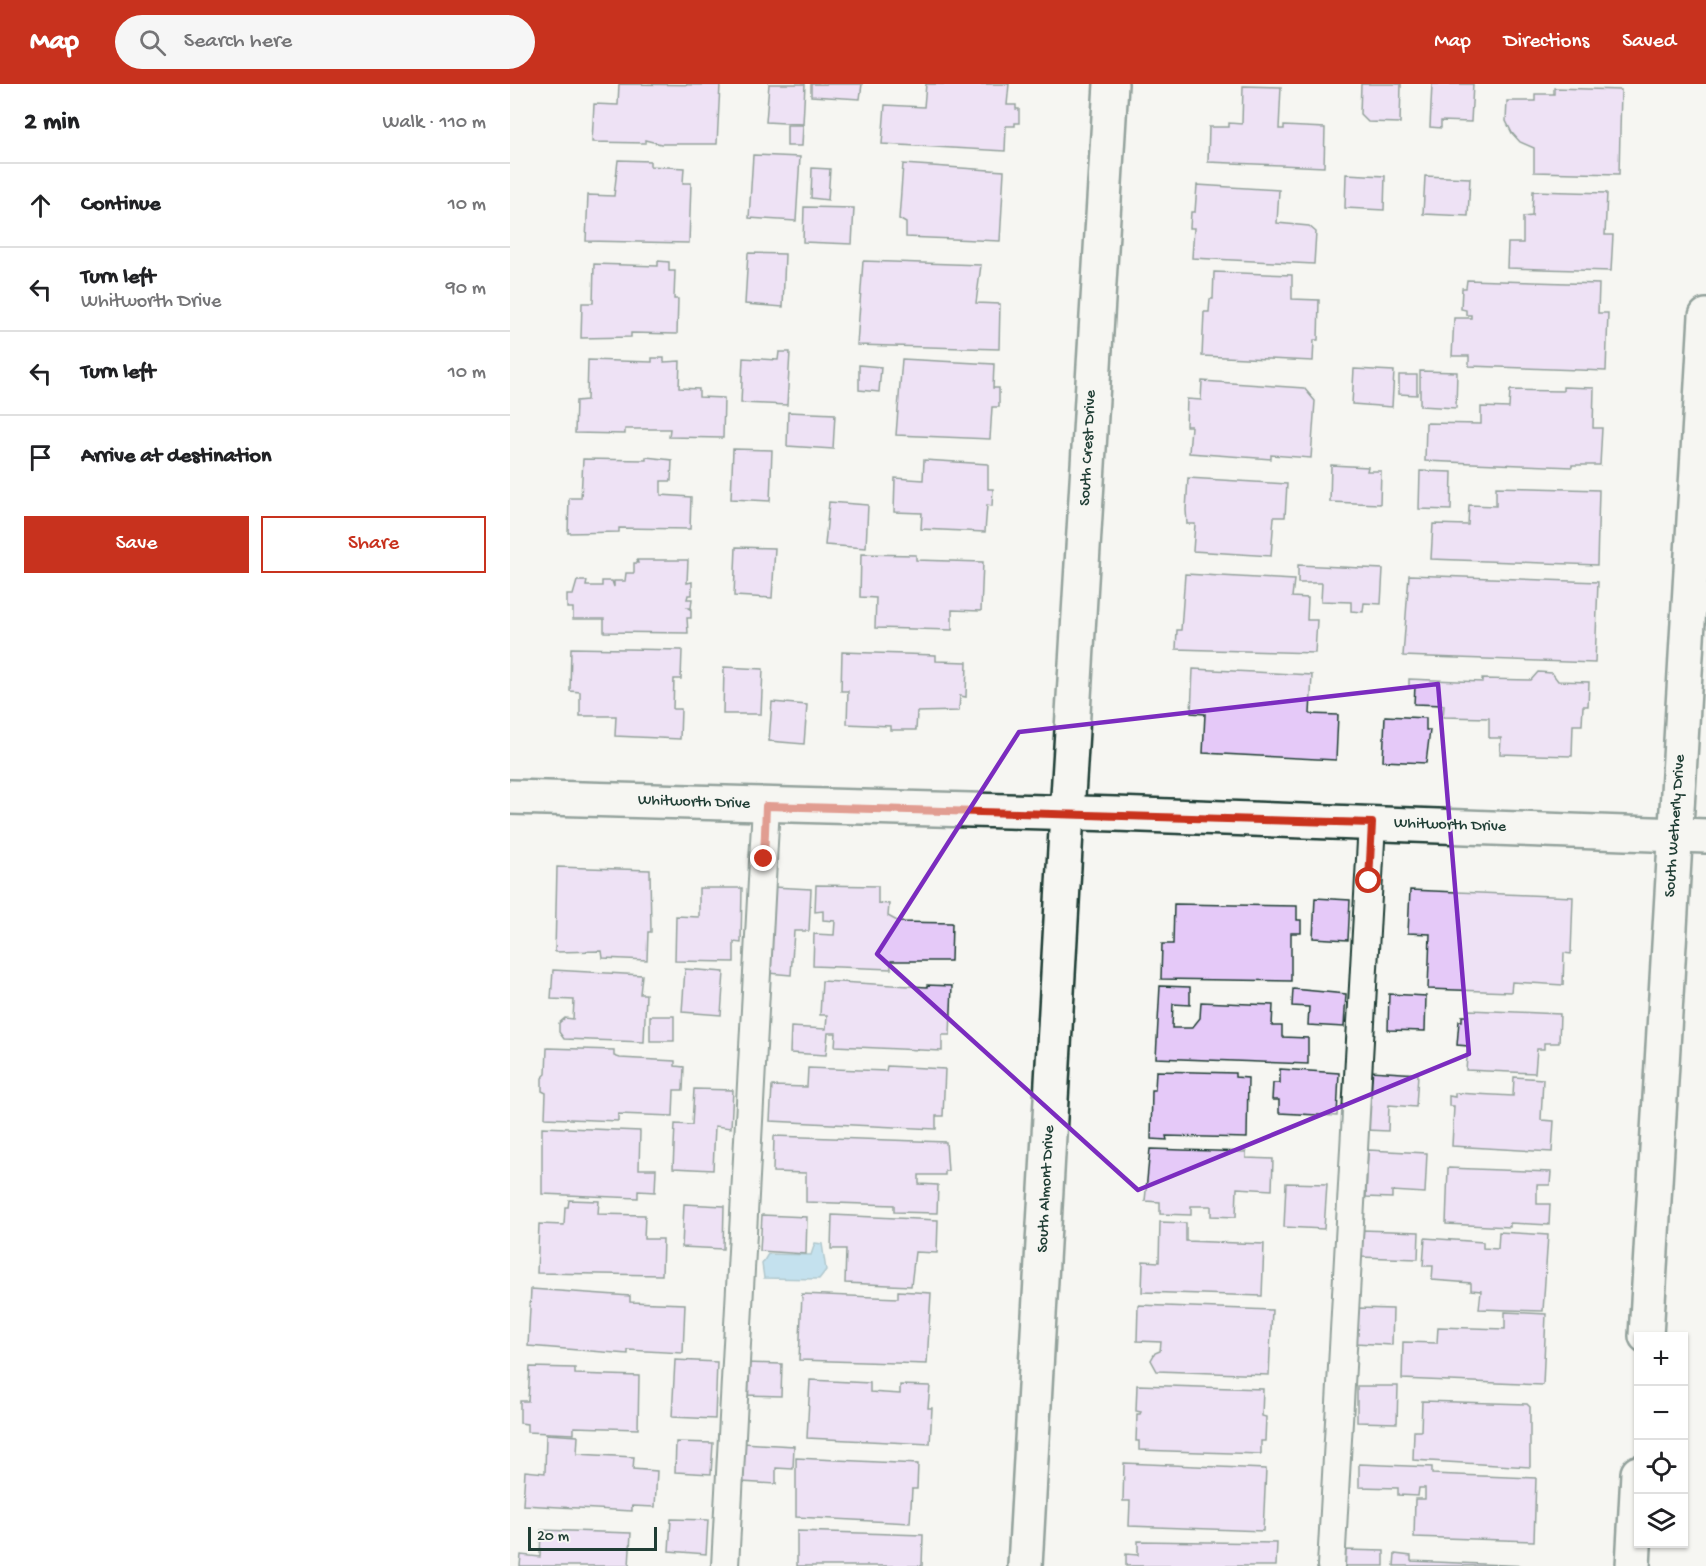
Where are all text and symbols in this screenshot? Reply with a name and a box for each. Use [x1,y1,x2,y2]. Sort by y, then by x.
search box [115,15,535,69]
text: Map [30,26,79,59]
icon: search [136,26,169,59]
text: Search here [184,29,292,55]
text: Map [1434,30,1471,55]
text: Directions [1504,30,1589,55]
text: Saved [1622,30,1676,55]
text: 2 min [24,108,79,139]
text: Walk · 110 m [382,112,486,135]
icon: ahead [24,189,57,222]
text: Continue [81,192,161,218]
text: 10 m [448,194,486,217]
text: Turn left [81,265,155,291]
icon: left [24,273,57,306]
text: 90 m [446,278,486,301]
text: Whitworth Drive [81,291,221,314]
icon: left [24,357,57,390]
text: Turn left [81,360,155,386]
text: 10 m [448,362,486,385]
street label: South Crest Drive [1076,389,1102,506]
icon: arrive [24,441,57,474]
text: Arrive at destination [81,444,271,470]
button: Save [24,516,249,573]
button: Share [261,516,486,573]
street label: South Wetherly Drive [1662,753,1691,898]
street label: Whitworth Drive [638,792,751,814]
street label: Whitworth Drive [1394,815,1507,837]
route end [750,845,776,871]
route start [1355,867,1381,893]
street label: South Almont Drive [1034,1124,1060,1253]
map controls [1634,1332,1688,1548]
button: + [1634,1332,1688,1386]
button: − [1634,1386,1688,1440]
button: locate [1634,1440,1688,1494]
button: layers [1634,1494,1688,1548]
scale bar [528,1524,657,1552]
text: 20 m [537,1528,569,1547]

